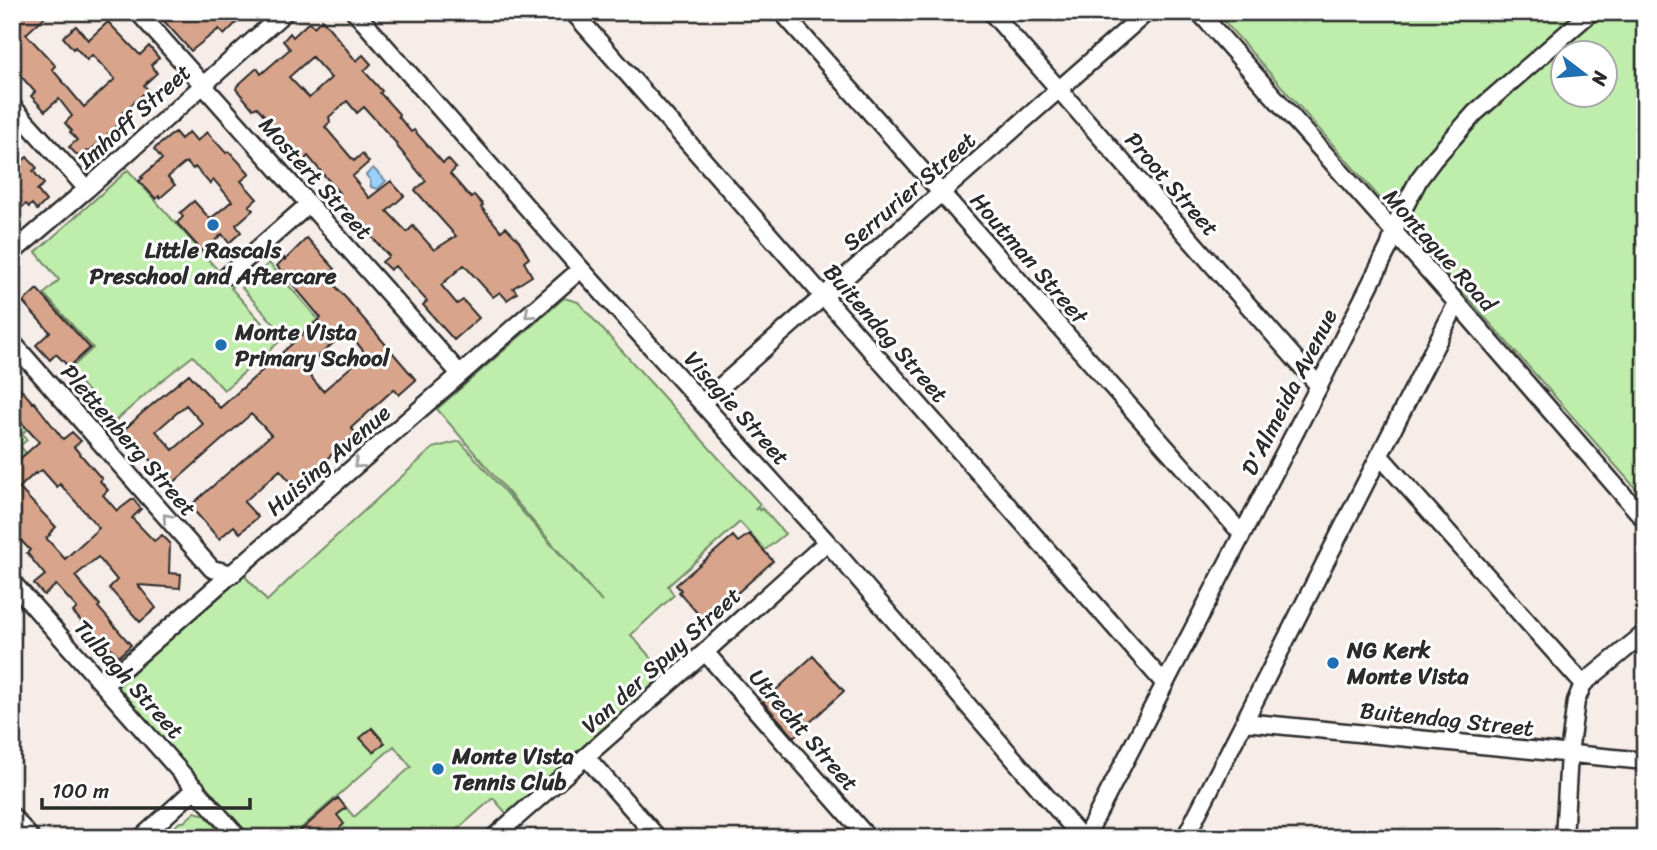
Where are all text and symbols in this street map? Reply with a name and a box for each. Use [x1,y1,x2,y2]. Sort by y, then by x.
north arrow [1548,38,1618,108]
street label: Imhoff Street [67,53,201,180]
text: N [1582,67,1618,90]
street label: Mostert Street [248,107,383,250]
street label: Serrurier Street [833,121,986,262]
street label: Proot Street [1114,122,1229,246]
street label: Montague Road [1372,179,1508,323]
street label: Houtman Street [959,183,1099,335]
marker: Little Rascals Preschool and Aftercare [205,217,221,233]
place label: Little Rascals Preschool and Aftercare [89,230,337,297]
street label: Buitendag Street [813,254,958,413]
street label: D'Almeida Avenue [1230,301,1349,483]
one-way arrow [525,306,538,318]
place label: Monte Vista Primary School [234,312,391,379]
marker: Monte Vista Primary School [213,337,229,353]
street label: Visagie Street [673,341,800,476]
street label: Plettenberg Street [50,354,207,527]
street label: Huising Avenue [256,394,400,527]
one-way arrow [353,456,366,468]
one-way arrow [163,513,175,526]
street label: Van der Spuy Street [571,577,751,744]
street label: Tulbagh Street [63,610,194,749]
place label: NG Kerk Monte Vista [1346,630,1469,697]
marker: NG Kerk Monte Vista [1325,655,1341,671]
street label: Utrecht Street [738,659,869,801]
street label: Buitendag Street [1358,690,1536,749]
place label: Monte Vista Tennis Club [451,736,574,803]
marker: Monte Vista Tennis Club [430,761,446,777]
scale bar [42,766,250,810]
text: 100 m [52,772,109,810]

